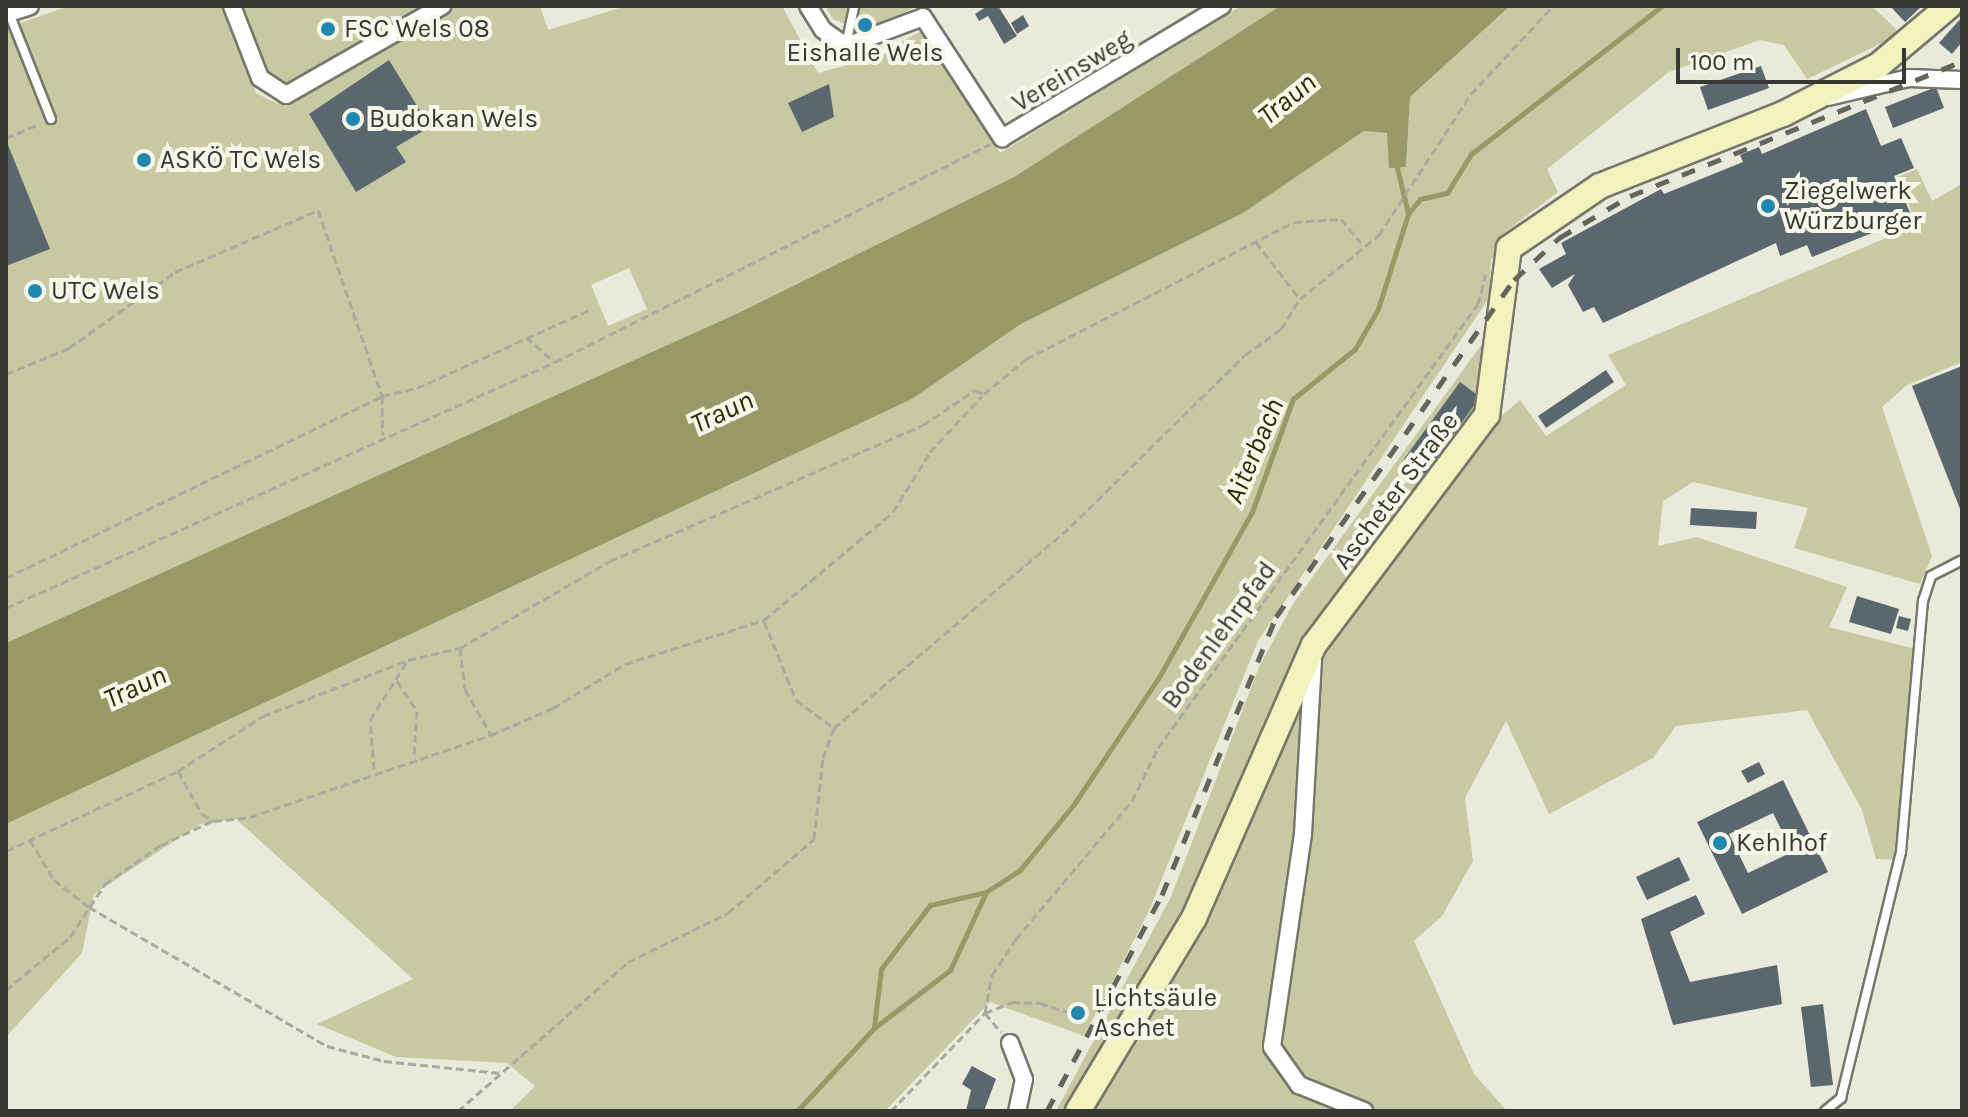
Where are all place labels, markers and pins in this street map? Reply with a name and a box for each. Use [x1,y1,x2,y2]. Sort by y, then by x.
place label: FSC Wels 08 [344,13,490,45]
marker: Eishalle Wels [856,16,874,34]
marker: FSC Wels 08 [319,20,337,38]
place label: Eishalle Wels [787,37,943,69]
place label: Budokan Wels [369,103,538,135]
marker: Budokan Wels [344,110,362,128]
place label: ASKÖ TC Wels [160,144,321,176]
marker: ASKÖ TC Wels [135,151,153,169]
place label: Ziegelwerk Würzburger [1784,175,1922,236]
marker: Ziegelwerk Würzburger [1759,197,1777,215]
place label: UTC Wels [51,275,160,307]
marker: UTC Wels [26,282,44,300]
place label: Kehlhof [1736,827,1827,859]
marker: Kehlhof [1711,834,1729,852]
place label: Lichtsäule Aschet [1094,982,1217,1044]
marker: Lichtsäule Aschet [1069,1004,1087,1022]

